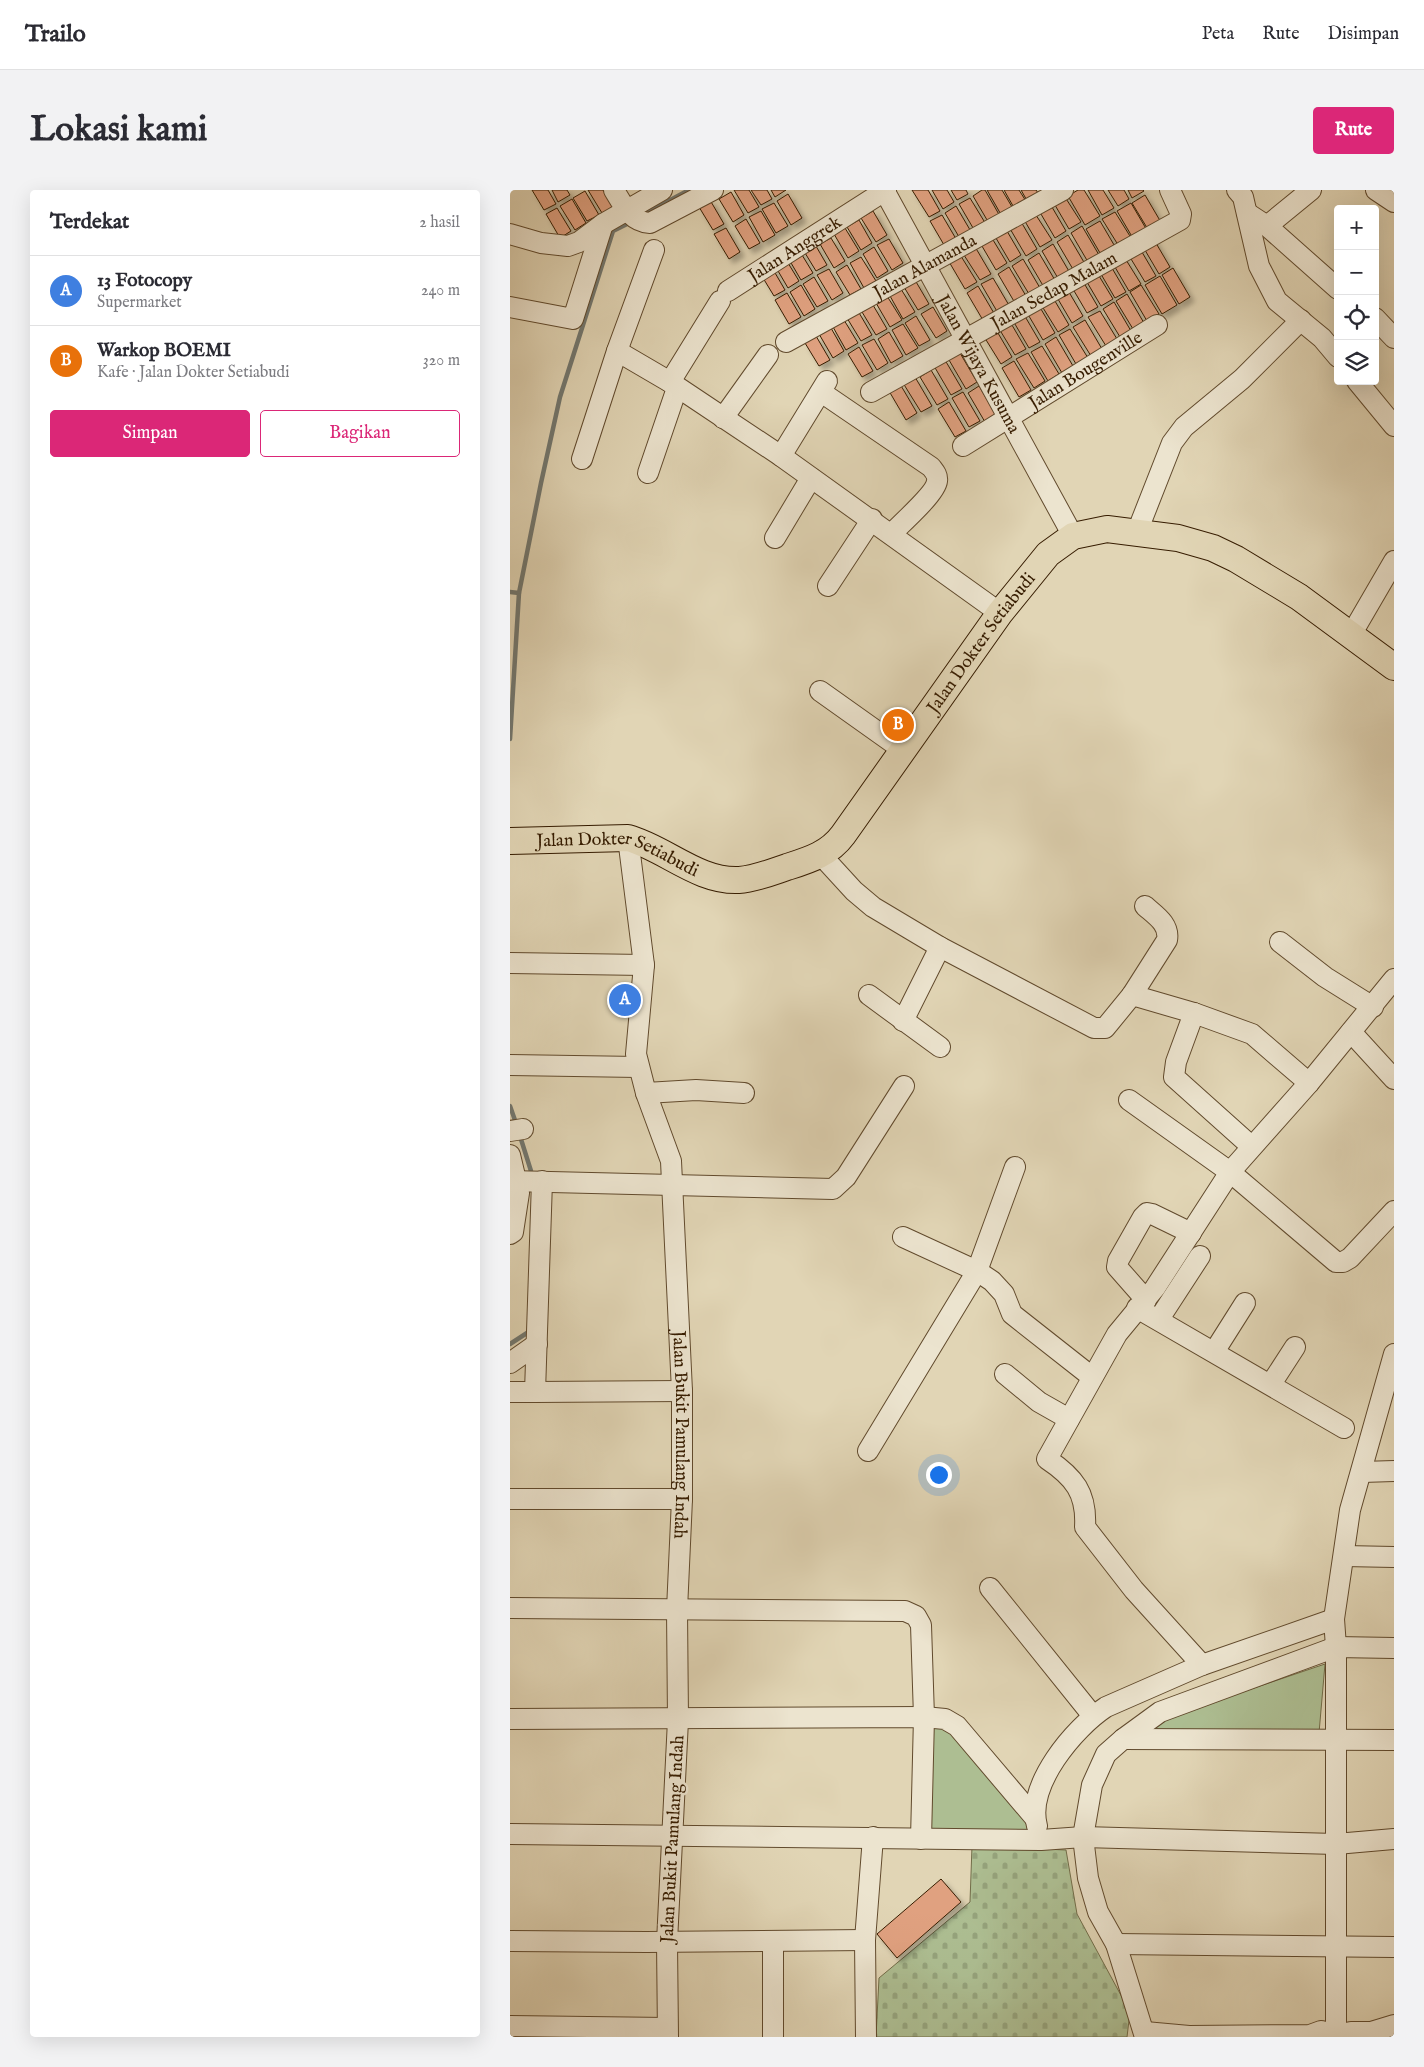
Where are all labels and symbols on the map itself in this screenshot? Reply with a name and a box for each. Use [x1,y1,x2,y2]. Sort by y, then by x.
street label: Jalan Anggrek [743,211,847,289]
street label: Jalan Alamanda [868,230,981,306]
street label: Jalan Sedap Malam [985,247,1122,337]
street label: Jalan Wijaya Kusuma [929,289,1025,438]
street label: Jalan Bougenville [1023,327,1147,416]
street label: Jalan Dokter Setiabudi [921,568,1041,720]
pin: B [882,706,914,744]
street label: Jalan Dokter Setiabudi [534,828,702,883]
pin: A [609,981,641,1019]
street label: Jalan Bukit Pamulang Indah [666,1328,692,1540]
your location [926,1462,952,1488]
street label: Jalan Bukit Pamulang Indah [656,1734,690,1946]

